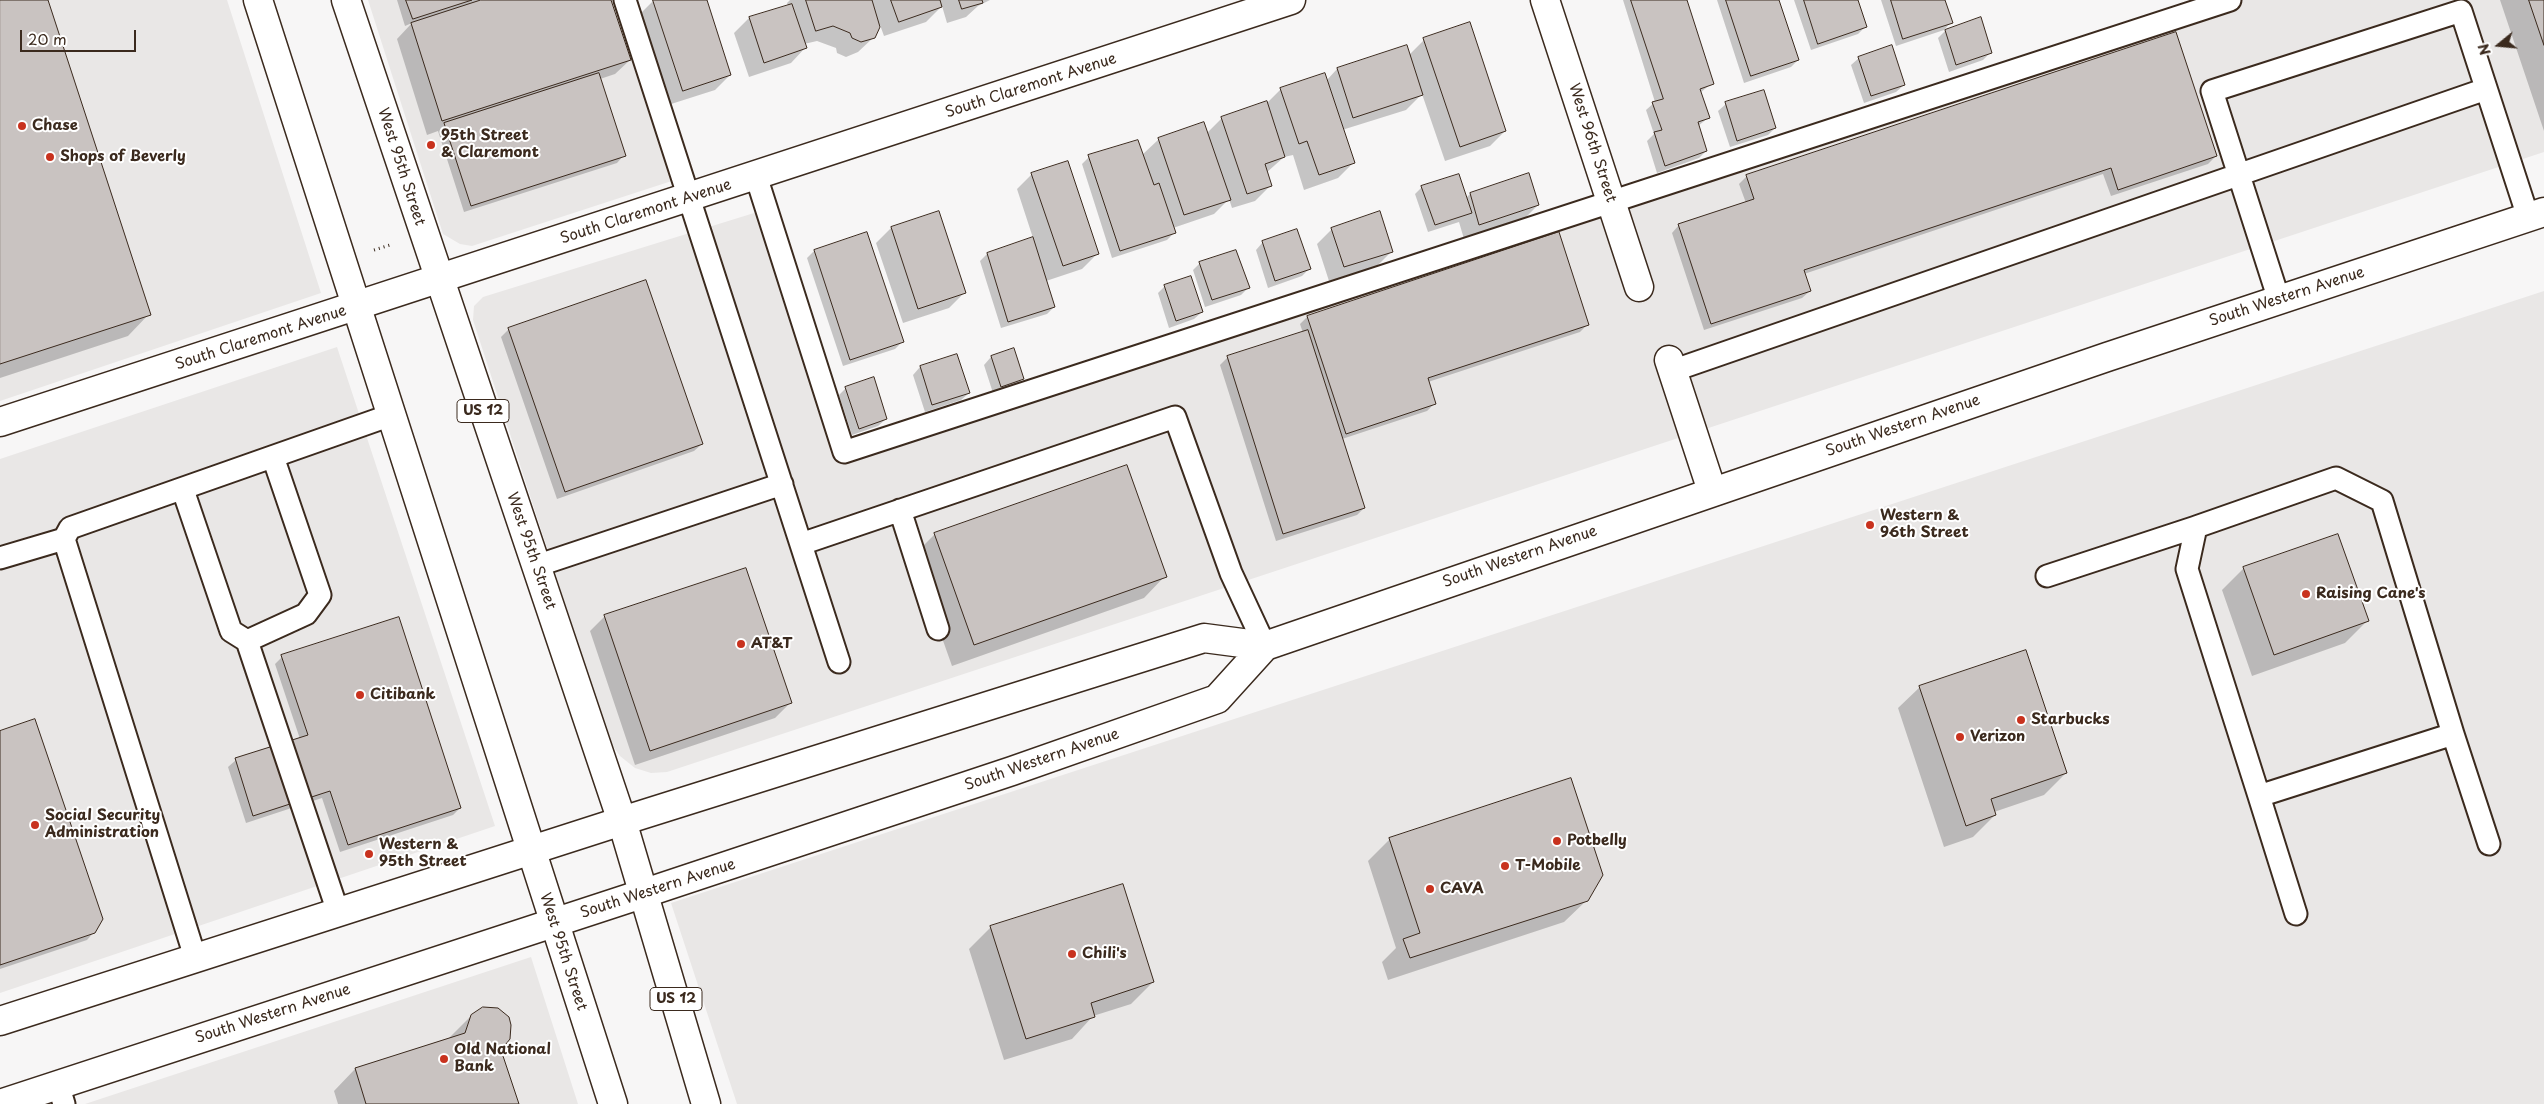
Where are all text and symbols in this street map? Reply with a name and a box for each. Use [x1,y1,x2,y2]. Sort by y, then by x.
scale bar [22,20,139,52]
north arrow [2474,20,2524,70]
text: 20 m [28,27,67,50]
text: N [2473,41,2496,58]
street label: South Claremont Avenue [943,50,1119,122]
street label: West 96th Street [1564,81,1620,205]
street label: West 95th Street [373,106,429,228]
place label: Chase [32,117,78,135]
marker: Chase [16,120,28,132]
place label: 95th Street & Claremont [441,127,539,162]
marker: 95th Street & Claremont [425,139,437,151]
place label: Shops of Beverly [60,148,186,166]
marker: Shops of Beverly [44,151,56,163]
street label: South Claremont Avenue [558,176,734,248]
street label: South Western Avenue [2207,263,2367,331]
street label: South Claremont Avenue [173,302,349,374]
street label: South Western Avenue [1823,391,1983,461]
road number: US 12 [457,400,509,422]
street label: West 95th Street [502,490,560,612]
place label: Western & 96th Street [1880,507,1969,542]
marker: Western & 96th Street [1864,519,1876,531]
street label: South Western Avenue [1440,522,1600,592]
place label: Raising Cane's [2316,585,2425,603]
marker: Raising Cane's [2300,588,2312,600]
place label: AT&T [751,635,792,653]
marker: AT&T [735,638,747,650]
place label: Citibank [370,686,435,704]
marker: Citibank [354,689,366,701]
place label: Starbucks [2031,711,2110,729]
marker: Starbucks [2015,714,2027,726]
street label: South Western Avenue [962,725,1122,795]
place label: Verizon [1970,728,2025,746]
marker: Verizon [1954,731,1966,743]
place label: Social Security Administration [45,807,160,842]
marker: Social Security Administration [29,819,41,831]
place label: Potbelly [1567,832,1627,850]
marker: Potbelly [1551,835,1563,847]
place label: Western & 95th Street [379,836,467,871]
marker: Western & 95th Street [363,848,375,860]
street label: South Western Avenue [578,855,738,923]
place label: T-Mobile [1515,857,1581,875]
marker: T-Mobile [1499,860,1511,872]
place label: CAVA [1440,880,1484,898]
marker: CAVA [1424,883,1436,895]
street label: West 95th Street [535,891,591,1013]
place label: Chili's [1082,945,1127,963]
marker: Chili's [1066,948,1078,960]
street label: South Western Avenue [193,980,353,1048]
road number: US 12 [650,988,702,1011]
place label: Old National Bank [454,1041,551,1076]
marker: Old National Bank [438,1053,450,1065]

